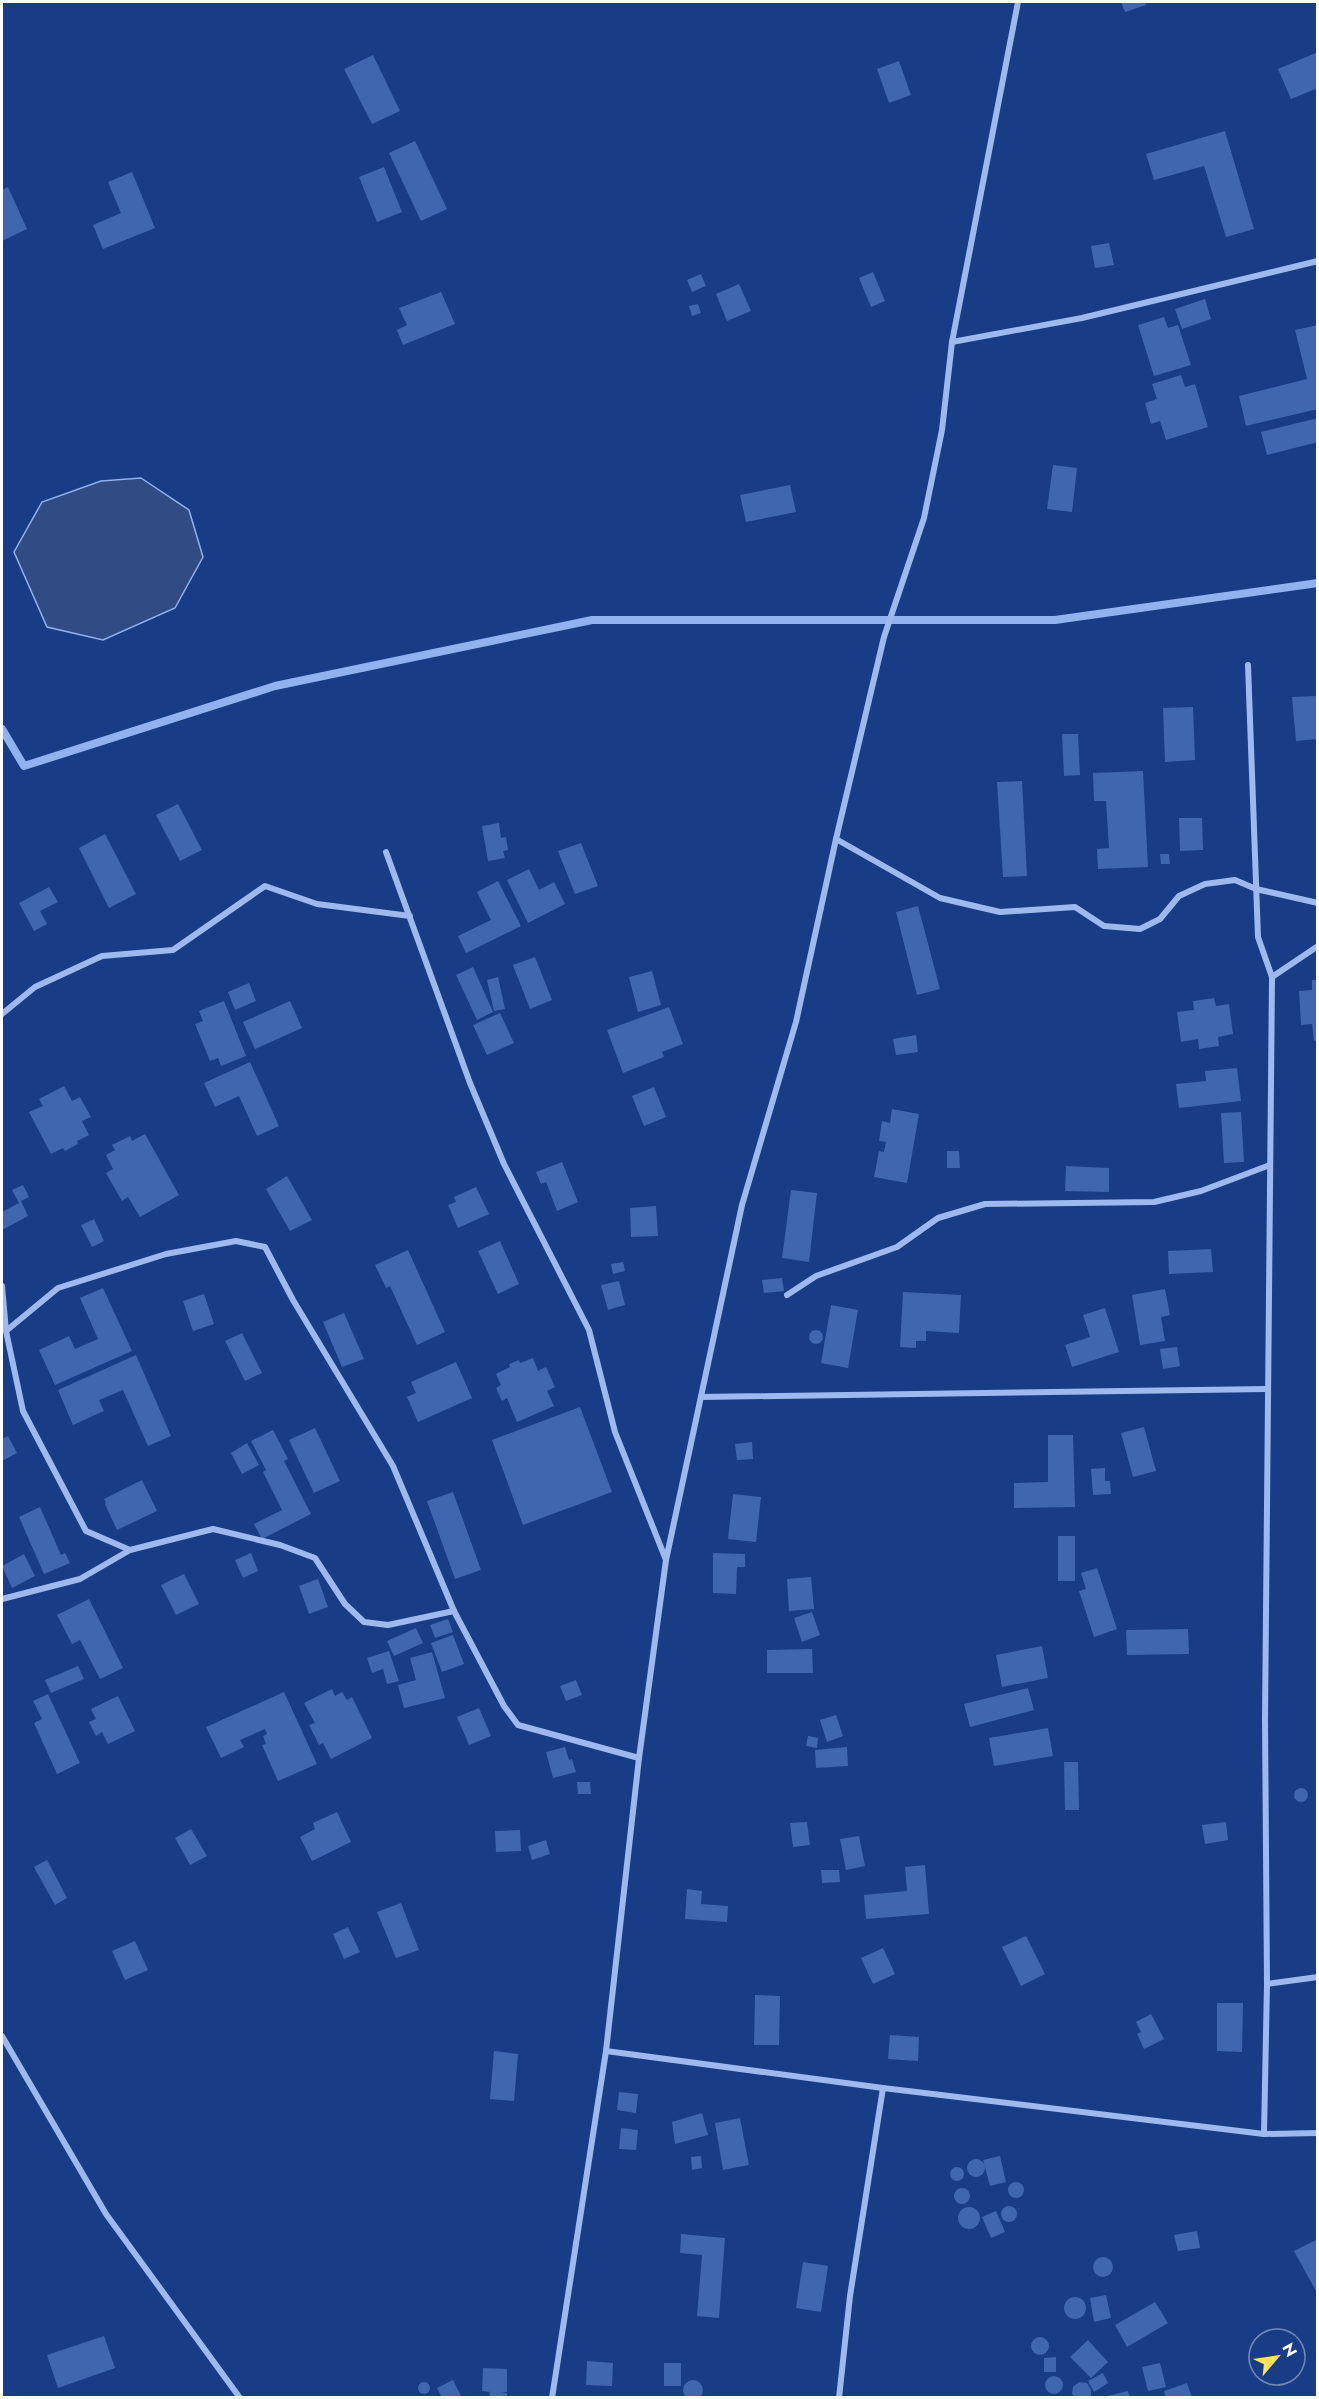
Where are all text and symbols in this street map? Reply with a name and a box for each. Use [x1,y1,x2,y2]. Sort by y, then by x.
north arrow [1247,2327,1307,2387]
text: N [1277,2339,1303,2361]

